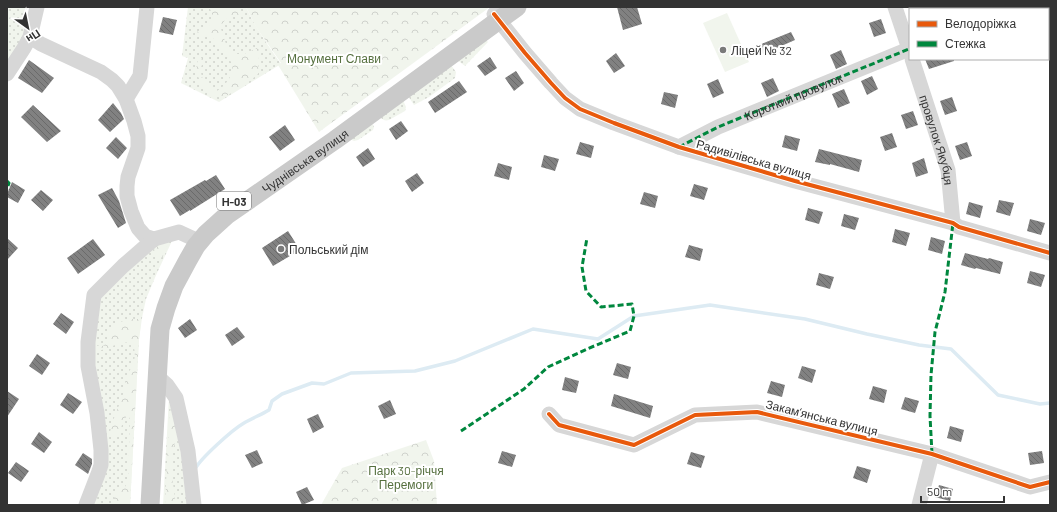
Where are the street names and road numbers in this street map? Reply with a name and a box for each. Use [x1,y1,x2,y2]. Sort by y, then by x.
street label: Короткий провулок [742,70,845,122]
street label: провулок Якубця [917,93,956,186]
street label: Чуднівська вулиця [259,126,351,196]
street label: Радивілівська вулиця [695,136,813,183]
road number: Н-03 [217,192,251,210]
street label: Закамʼянська вулиця [764,396,879,439]

